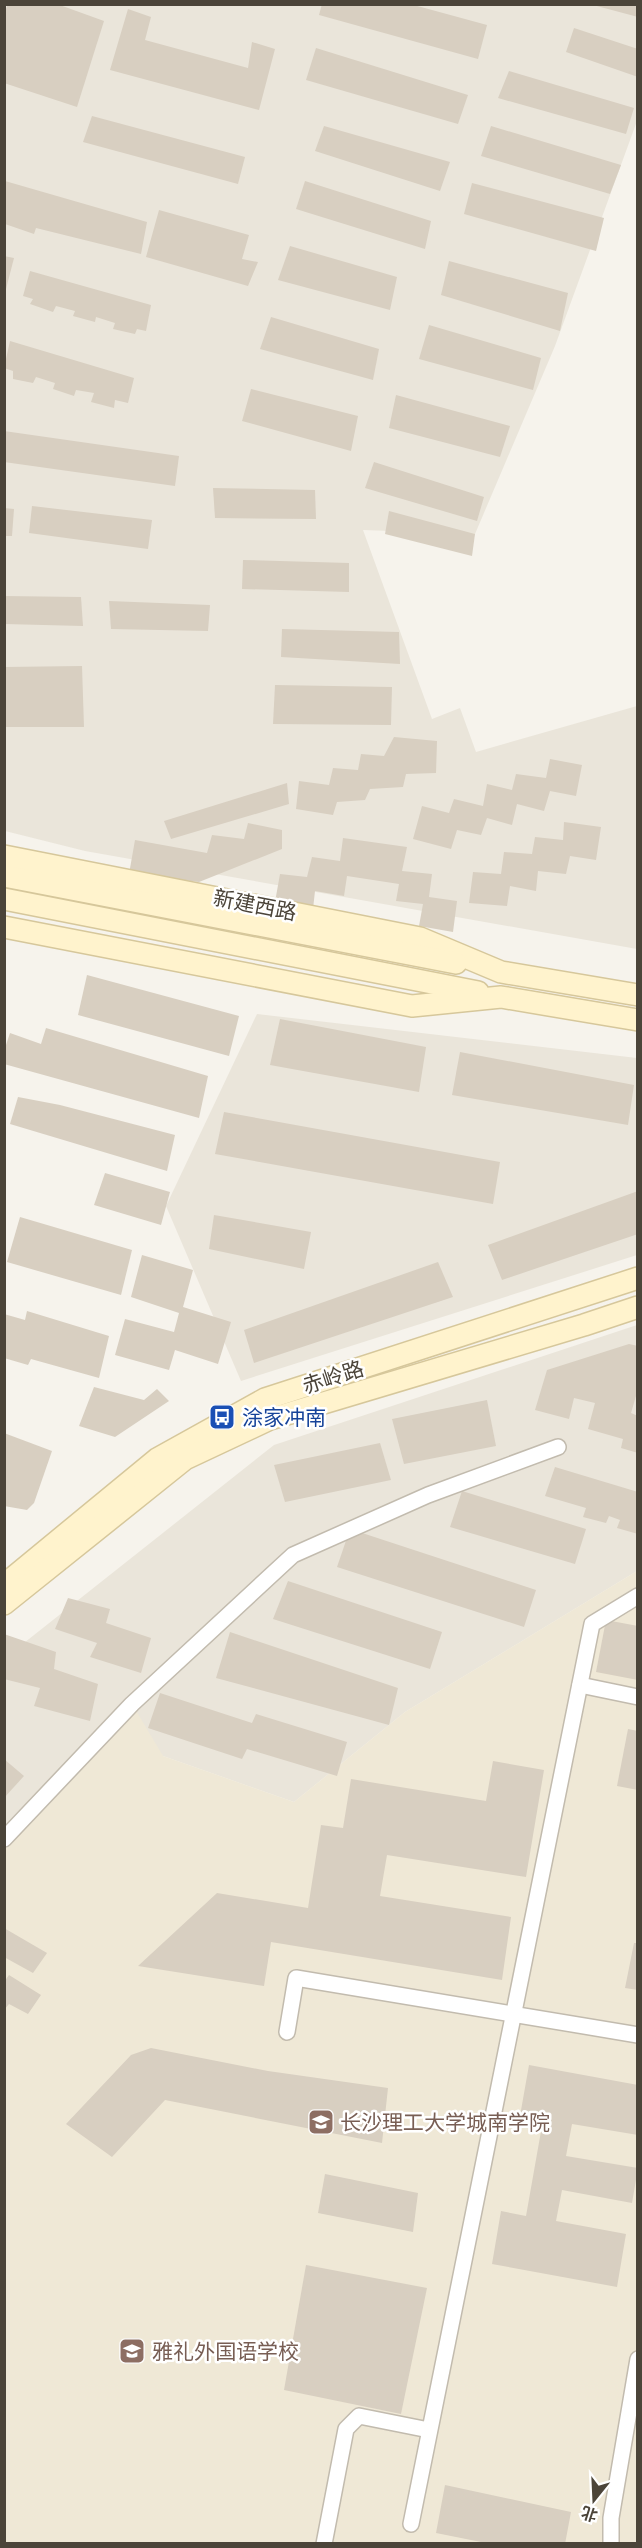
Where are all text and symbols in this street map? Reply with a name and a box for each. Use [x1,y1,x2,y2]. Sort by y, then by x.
street label: 新建西路 [211,885,299,925]
street label: 赤岭路 [299,1355,367,1399]
bus stop icon: 涂家冲南 [207,1402,237,1432]
place label: 涂家冲南 [242,1405,326,1430]
school or university icon: 长沙理工大学城南学院 [306,2107,336,2137]
place label: 长沙理工大学城南学院 [340,2110,550,2135]
school or university icon: 雅礼外国语学校 [117,2336,147,2366]
place label: 雅礼外国语学校 [152,2339,299,2364]
north arrow [564,2470,624,2530]
text: 北 [579,2502,600,2525]

